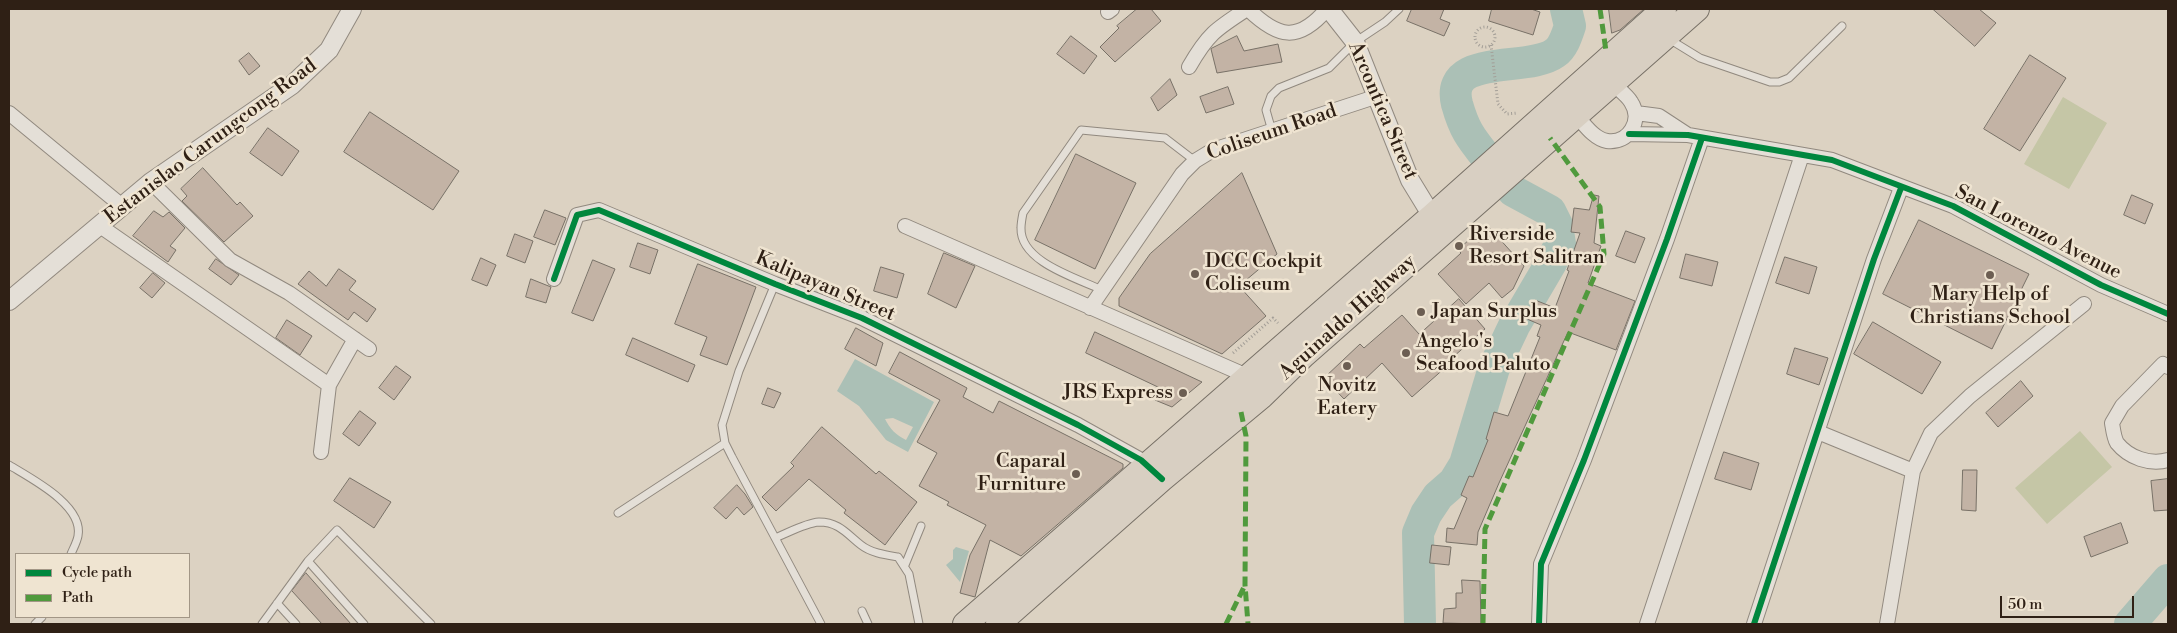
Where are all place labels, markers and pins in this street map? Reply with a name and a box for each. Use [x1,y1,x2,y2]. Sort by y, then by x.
place label: Riverside Resort Salitran [1469,223,1605,270]
marker: Riverside Resort Salitran [1453,240,1465,252]
place label: DCC Cockpit Coliseum [1205,250,1323,297]
marker: DCC Cockpit Coliseum [1189,268,1201,280]
marker: Mary Help of Christians School [1984,269,1996,281]
place label: Mary Help of Christians School [1910,283,2070,330]
place label: Japan Surplus [1431,300,1557,324]
marker: Japan Surplus [1415,306,1427,318]
place label: Angelo's Seafood Paluto [1416,330,1551,377]
marker: Angelo's Seafood Paluto [1400,347,1412,359]
marker: Novitz Eatery [1341,360,1353,372]
place label: Novitz Eatery [1317,374,1377,421]
place label: JRS Express [1063,381,1173,405]
marker: JRS Express [1177,387,1189,399]
place label: Caparal Furniture [977,450,1066,497]
marker: Caparal Furniture [1070,468,1082,480]

